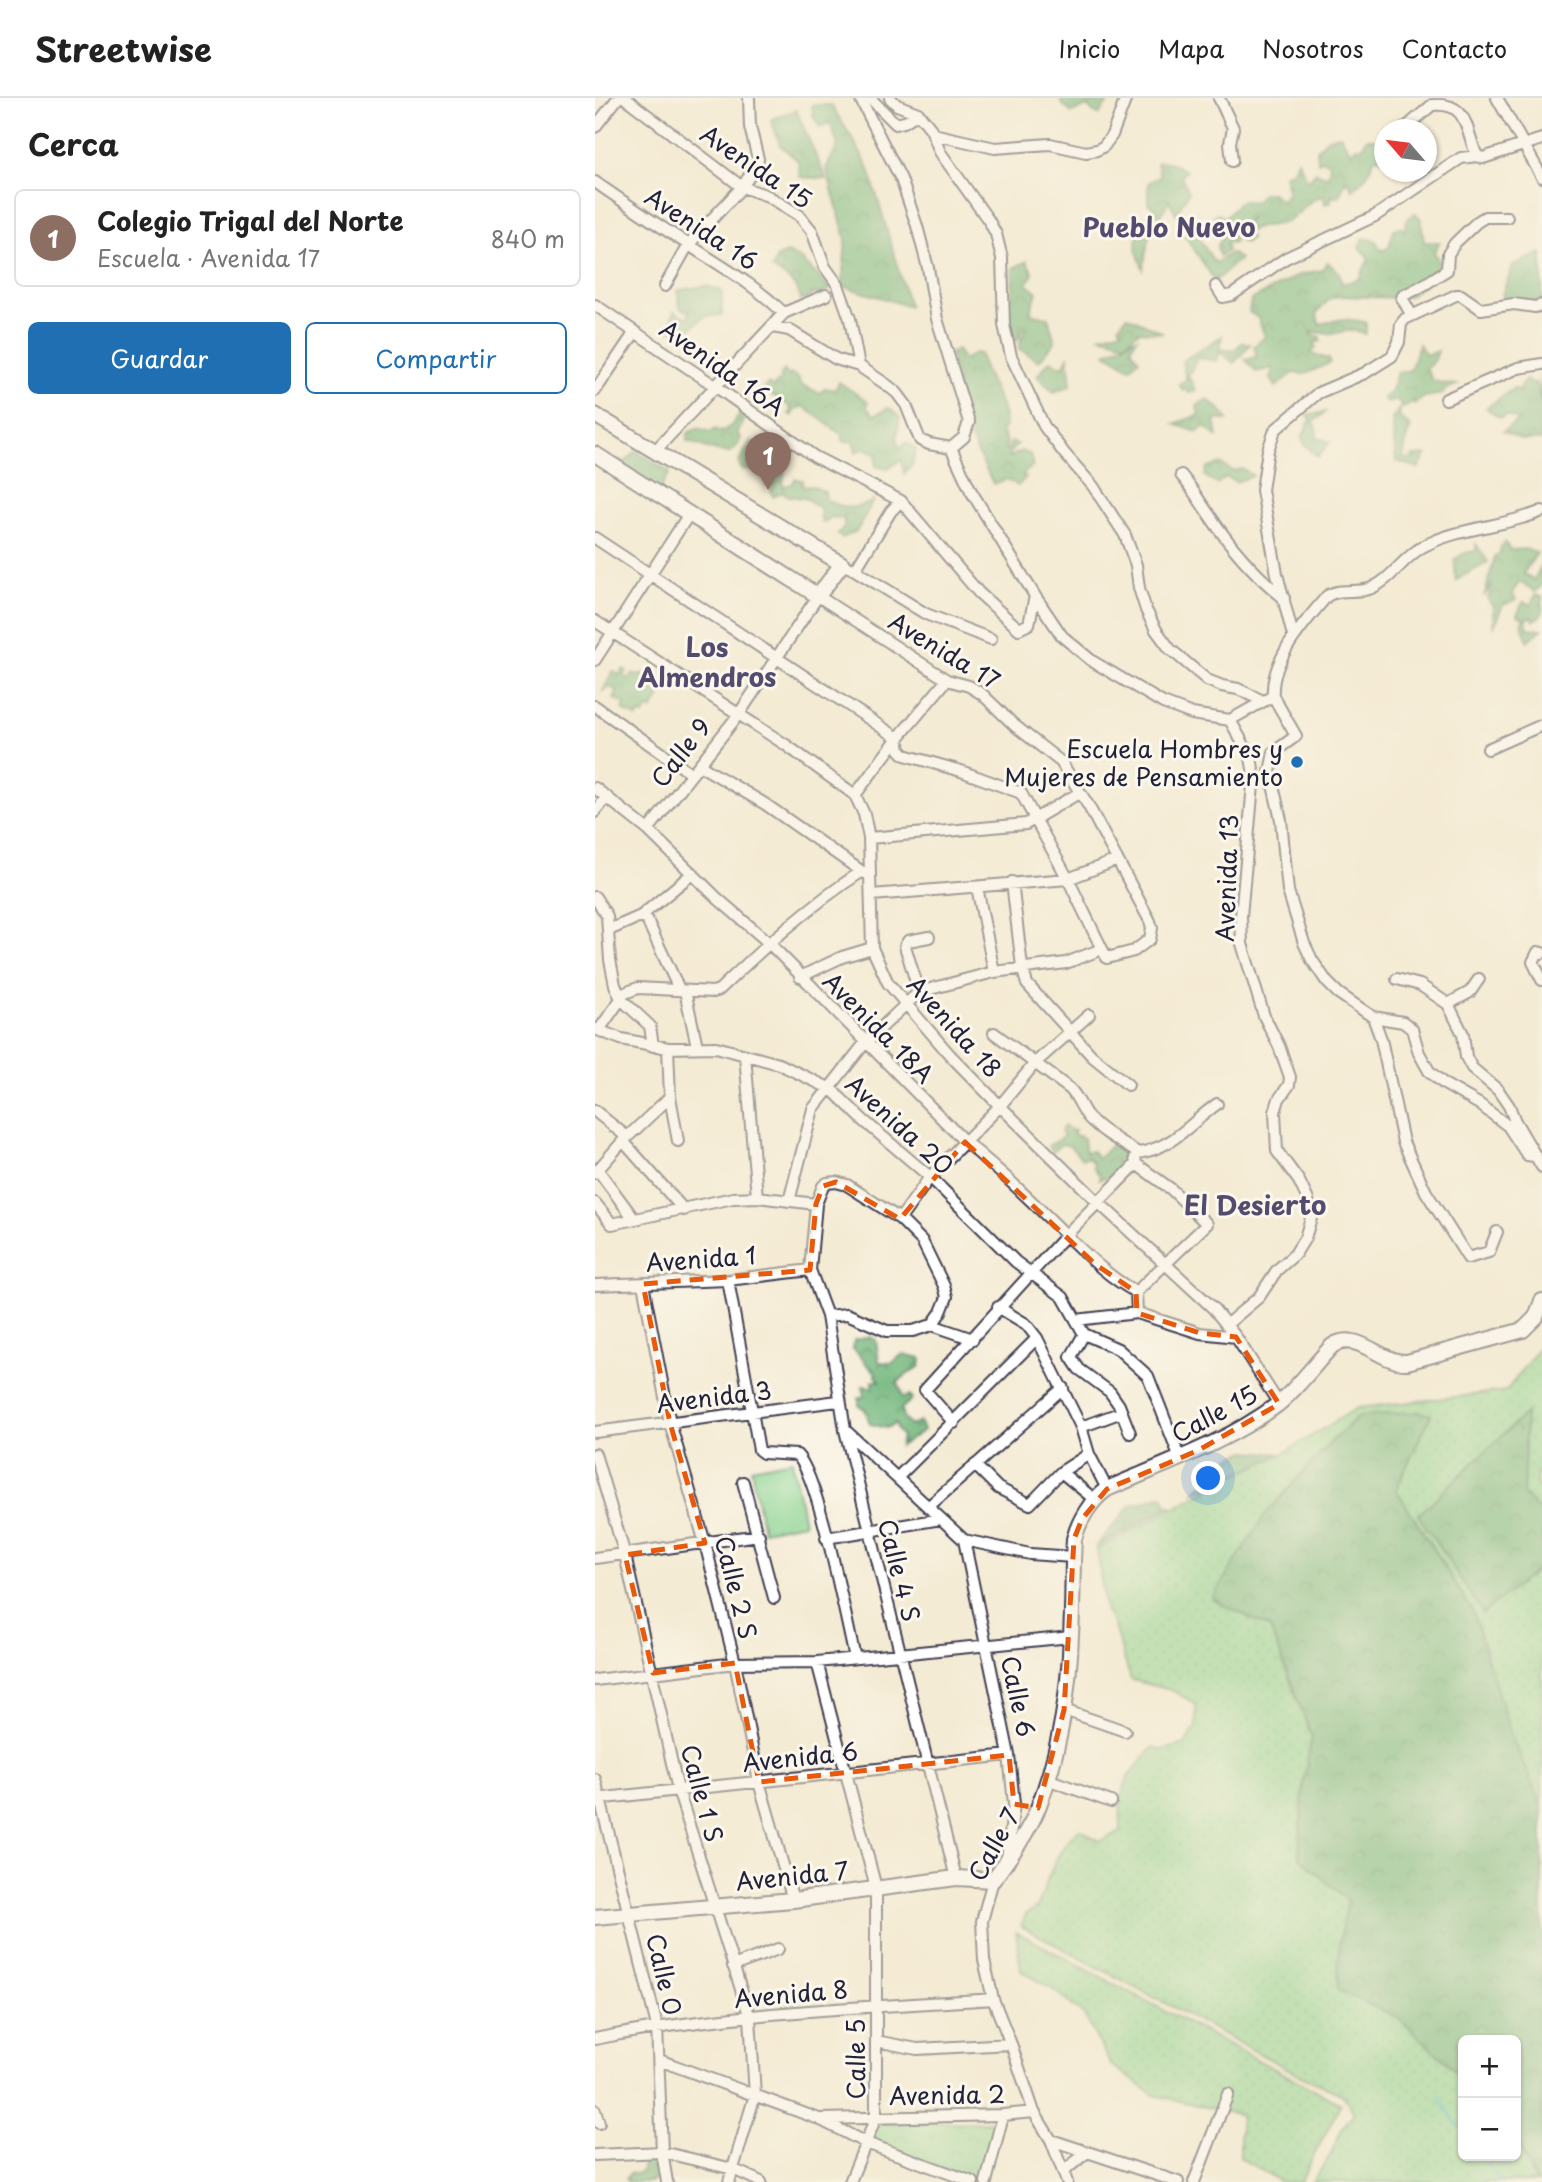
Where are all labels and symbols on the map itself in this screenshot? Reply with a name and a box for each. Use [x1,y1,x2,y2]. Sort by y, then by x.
street label: Avenida 15 [694,115,820,217]
north arrow [1374,119,1437,182]
street label: Avenida 16 [638,178,766,278]
district label: Pueblo Nuevo [1083,207,1255,246]
street label: Avenida 16A [653,310,793,424]
pin: 1 [745,432,791,490]
street label: Avenida 17 [882,603,1008,698]
district label: Los Almendros [638,627,776,696]
street label: Calle 9 [641,710,719,794]
place label: Escuela Hombres y Mujeres de Pensamiento [1004,730,1283,794]
marker: Escuela Hombres y Mujeres de Pensamiento [1289,754,1305,770]
street label: Avenida 13 [1206,814,1246,942]
street label: Avenida 18A [815,963,943,1091]
street label: Avenida 18 [899,967,1011,1085]
street label: Avenida 20 [838,1066,962,1182]
district label: El Desierto [1184,1185,1326,1224]
street label: Avenida 1 [645,1236,757,1280]
street label: Avenida 3 [654,1371,774,1421]
street label: Calle 15 [1164,1375,1264,1451]
your location [1191,1461,1225,1495]
street label: Calle 4 S [870,1515,930,1625]
street label: Calle 2 S [707,1532,767,1642]
street label: Calle 6 [993,1652,1045,1740]
street label: Avenida 6 [740,1732,860,1780]
street label: Calle 1 S [673,1740,733,1846]
street label: Calle 7 [958,1800,1028,1887]
street label: Avenida 7 [734,1851,851,1899]
street label: Calle 0 [638,1930,692,2018]
street label: Avenida 8 [733,1970,849,2016]
street label: Calle 5 [837,2019,873,2099]
street label: Avenida 2 [889,2075,1005,2113]

